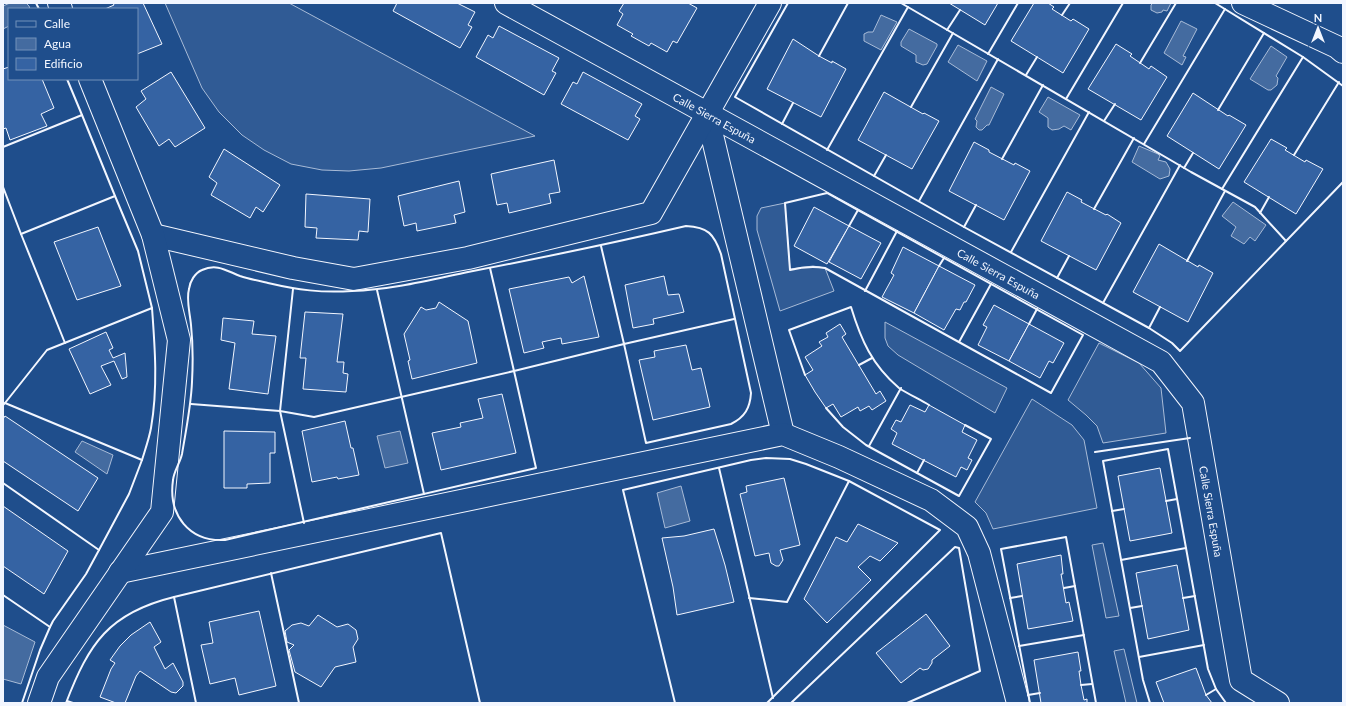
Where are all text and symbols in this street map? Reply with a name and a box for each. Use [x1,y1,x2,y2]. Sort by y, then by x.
legend [8,8,138,80]
north arrow [1298,8,1338,48]
text: N [1314,11,1322,24]
text: Calle [44,16,70,31]
text: Agua [44,36,71,51]
text: Edificio [44,56,83,71]
street label: Calle Sierra Espuña [671,90,758,145]
street label: Calle Sierra Espuña [955,245,1042,301]
street label: Calle Sierra Espuña [1198,465,1226,558]

